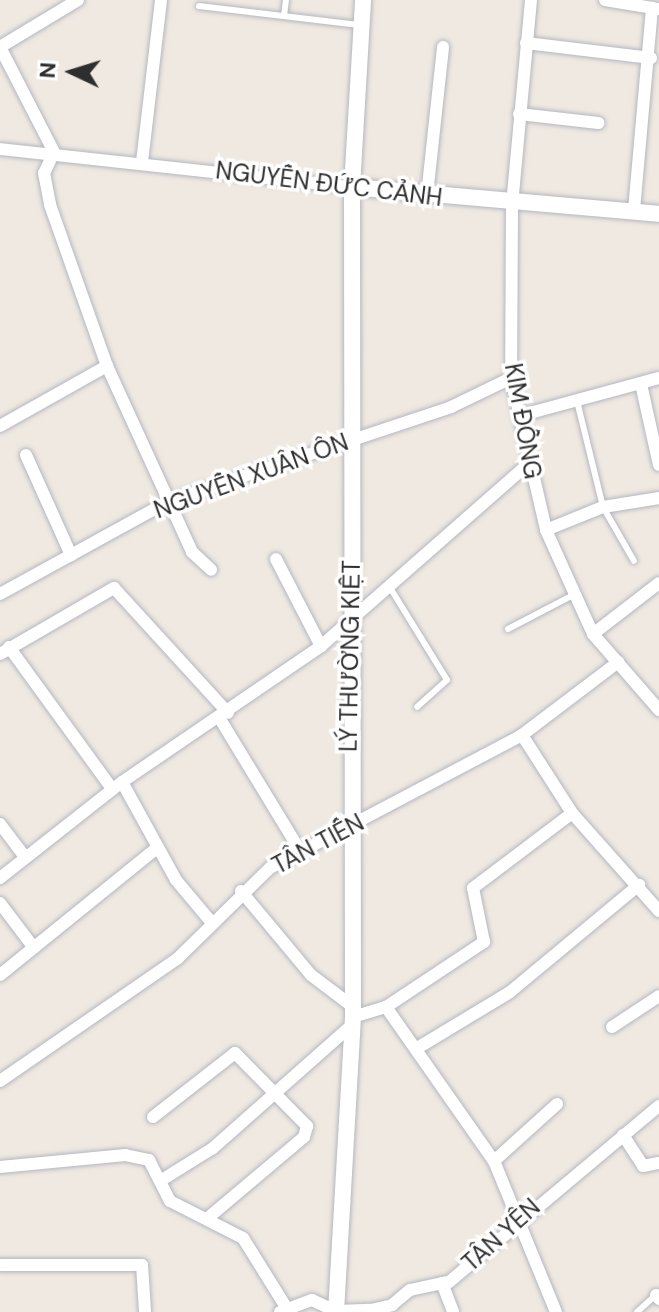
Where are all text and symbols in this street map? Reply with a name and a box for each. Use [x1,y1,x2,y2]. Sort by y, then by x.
north arrow [32,32,112,112]
text: N [33,61,63,79]
street label: NGUYỄN ĐỨC CẢNH [214,156,444,212]
street label: KIM ĐỒNG [499,361,547,481]
street label: NGUYỄN XUÂN ÔN [150,428,352,524]
street label: LÝ THƯỜNG KIỆT [334,560,366,752]
street label: TÂN TIẾN [267,808,369,880]
street label: TÂN YÊN [456,1193,546,1277]

